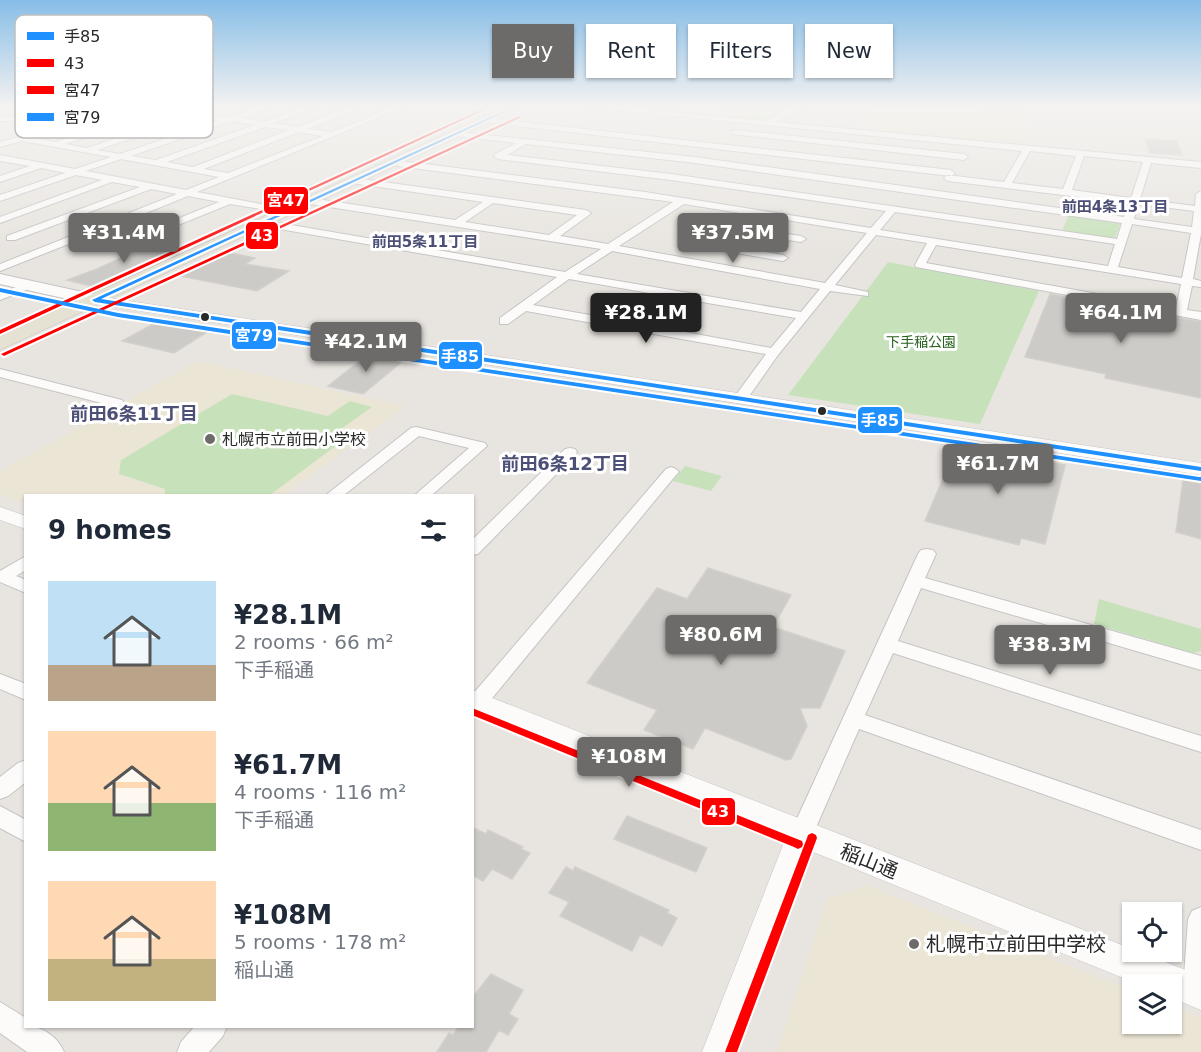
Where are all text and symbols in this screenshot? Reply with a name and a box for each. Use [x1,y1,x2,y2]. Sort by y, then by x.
legend [15,15,213,138]
chip: Buy [492,24,574,78]
chip: Rent [586,24,676,78]
chip: Filters [688,24,793,78]
chip: New [805,24,893,78]
text: 手85 [64,27,100,46]
text: 43 [64,54,84,73]
text: 宮47 [64,81,100,100]
text: 宮79 [64,108,100,127]
line badge: 宮47 [263,186,309,215]
text: 宮47 [267,191,305,210]
district label: 前田4条13丁目 [1062,198,1168,216]
pin: ¥31.4M [75,213,173,264]
pin: ¥37.5M [684,213,782,264]
text: ¥31.4M [82,220,166,244]
text: ¥37.5M [691,220,775,244]
line badge: 43 [245,221,279,250]
text: 43 [251,226,273,245]
district label: 前田5条11丁目 [372,233,478,251]
pin: ¥28.1M [597,293,695,344]
pin: ¥64.1M [1072,293,1170,344]
text: ¥28.1M [604,300,688,324]
text: ¥64.1M [1079,300,1163,324]
unlabelled marker [199,311,211,323]
line badge: 宮79 [231,321,277,350]
pin: ¥42.1M [317,322,415,373]
text: 宮79 [235,326,273,345]
text: ¥42.1M [324,329,408,353]
park label: 下手稲公園 [886,334,956,350]
line badge: 手85 [438,341,483,370]
text: 手85 [441,347,479,366]
district label: 前田6条11丁目 [70,403,198,424]
unlabelled marker [816,405,828,417]
line badge: 手85 [857,406,903,434]
text: 手85 [861,411,899,430]
place label: 札幌市立前田小学校 [222,430,366,449]
marker: 札幌市立前田小学校 [203,432,217,446]
pin: ¥61.7M [949,444,1047,495]
text: ¥61.7M [956,451,1040,475]
district label: 前田6条12丁目 [501,453,629,474]
icon: filters [417,514,450,547]
text: 9 homes [48,515,172,545]
text: ¥28.1M [234,600,342,630]
icon: home [96,605,168,677]
pin: ¥80.6M [672,615,770,666]
text: ¥80.6M [679,622,763,646]
pin: ¥38.3M [1001,625,1099,676]
text: 2 rooms · 66 m² [234,630,394,654]
text: ¥38.3M [1008,632,1092,656]
text: 下手稲通 [234,658,314,682]
pin: ¥108M [587,737,671,788]
text: ¥108M [591,744,667,768]
text: ¥61.7M [234,750,342,780]
icon: home [96,755,168,827]
text: 4 rooms · 116 m² [234,780,406,804]
line badge: 43 [701,797,736,826]
text: 43 [707,802,729,821]
text: 下手稲通 [234,808,314,832]
street label: 稲山通 [837,839,901,883]
text: ¥108M [234,900,332,930]
map controls [1122,902,1182,1034]
button: locate [1122,902,1182,962]
icon: home [96,905,168,977]
text: 5 rooms · 178 m² [234,930,406,954]
place label: 札幌市立前田中学校 [926,932,1106,956]
marker: 札幌市立前田中学校 [907,937,921,951]
text: 稲山通 [234,958,294,982]
button: layers [1122,974,1182,1034]

